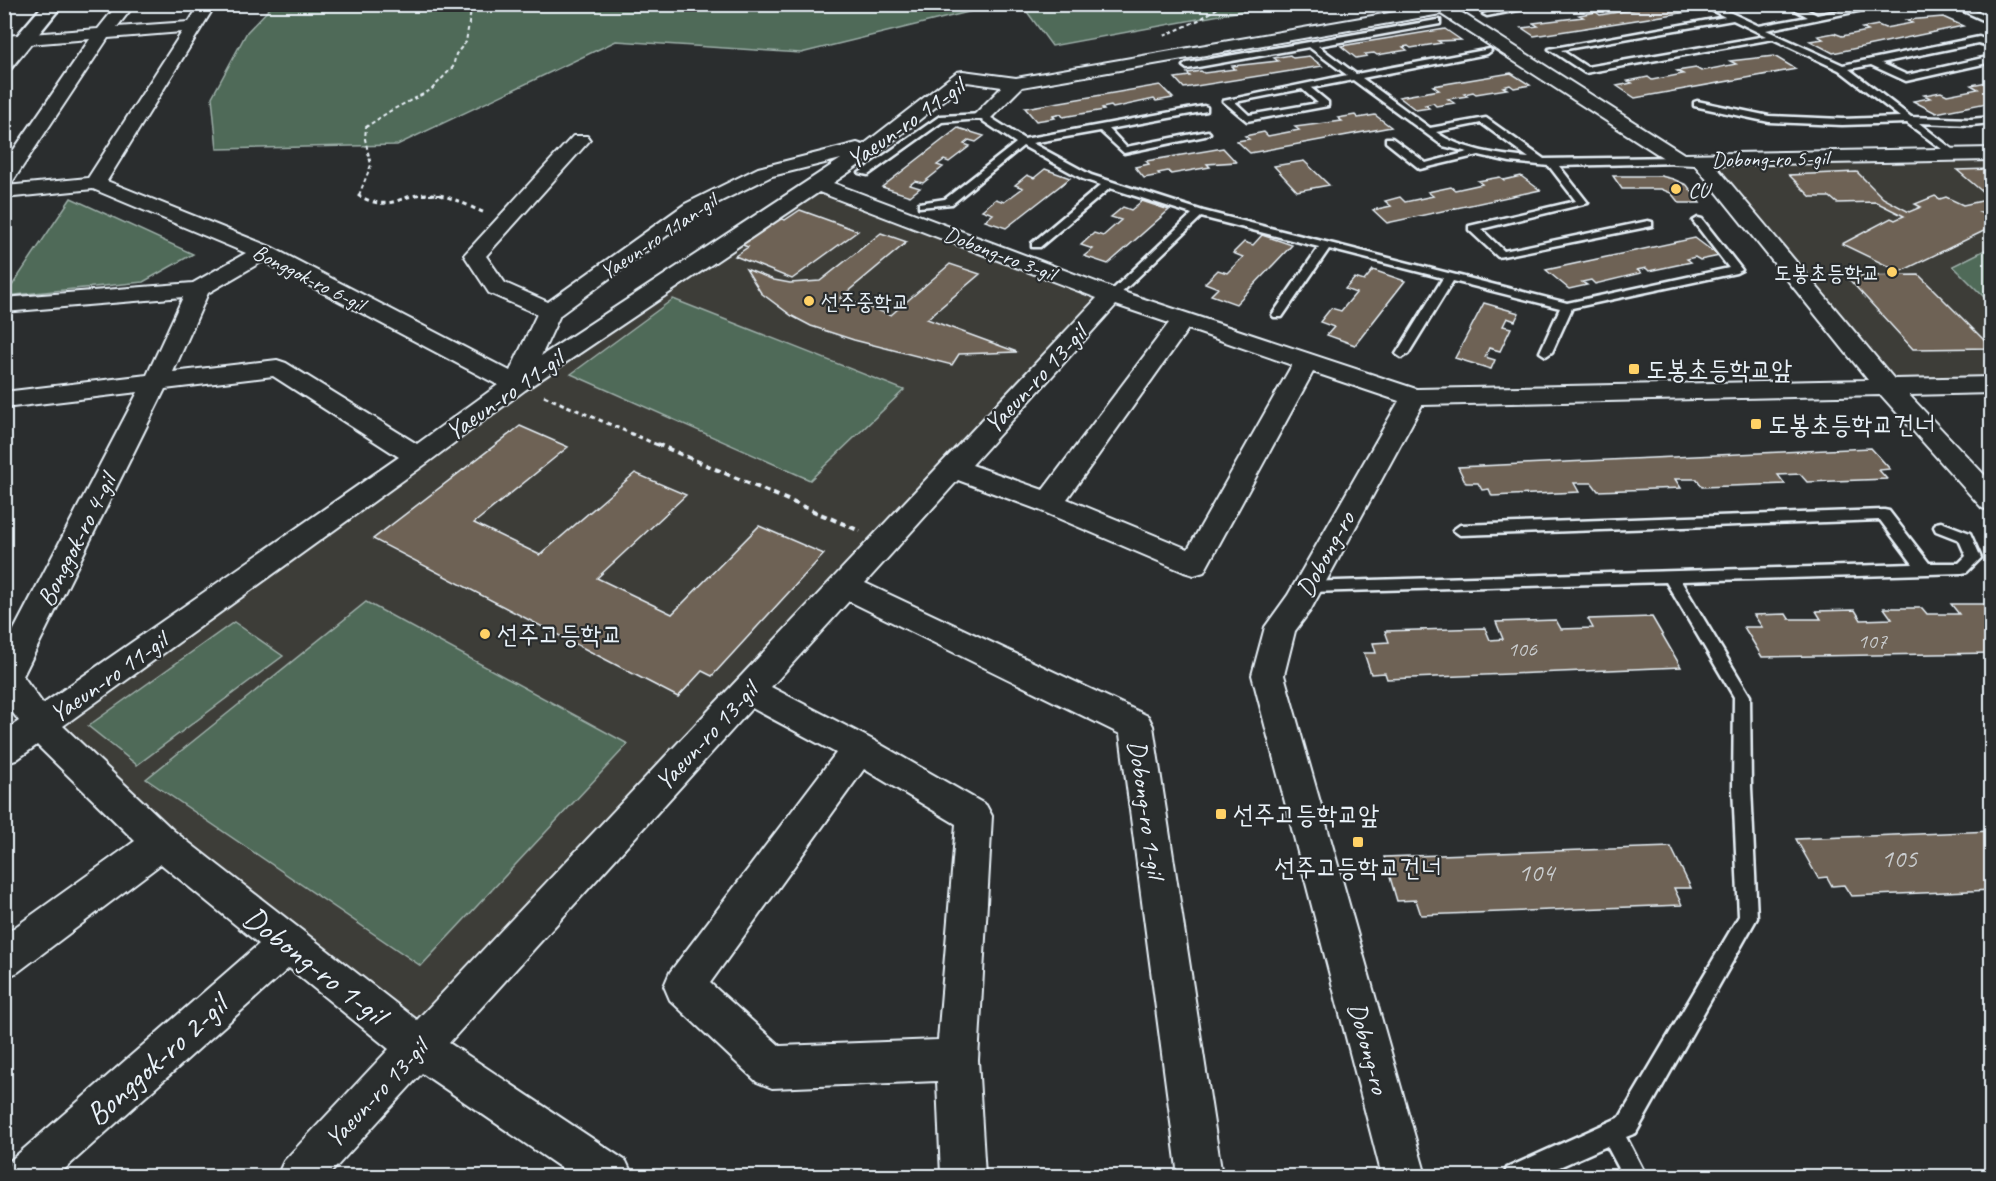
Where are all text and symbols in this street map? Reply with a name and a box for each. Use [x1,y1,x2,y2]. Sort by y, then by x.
street label: Yaeun-ro 11-gil [840,68,974,176]
street label: Dobong-ro 5-gil [1711,144,1833,174]
place label: CU [1688,176,1713,204]
marker: CU [1669,182,1683,196]
street label: Yaeun-ro 11an-gil [595,185,726,286]
street label: Dobong-ro 3-gil [940,220,1063,289]
street label: Bonggok-ro 6-gil [248,238,373,320]
place label: 도봉초등학교 [1774,259,1880,287]
marker: 도봉초등학교 [1885,265,1899,279]
place label: 선주중학교 [821,288,910,316]
marker: 선주중학교 [802,294,816,308]
street label: Yaeun-ro 13-gil [977,315,1097,440]
street label: Yaeun-ro 11-gil [439,340,573,448]
place label: 도봉초등학교앞 [1646,353,1793,386]
marker: 도봉초등학교앞 [1627,362,1641,376]
place label: 도봉초등학교건너 [1768,408,1935,441]
marker: 도봉초등학교건너 [1749,417,1763,431]
street label: Bonggok-ro 4-gil [29,465,126,612]
street label: Dobong-ro [1288,504,1363,603]
place label: 선주고등학교 [497,618,623,651]
street label: Yaeun-ro 11-gil [43,622,177,730]
marker: 선주고등학교 [478,627,492,641]
house number: 107 [1857,627,1888,655]
house number: 106 [1507,635,1538,663]
street label: Yaeun-ro 13-gil [648,672,768,797]
street label: Dobong-ro 1-gil [1121,738,1173,884]
place label: 선주고등학교앞 [1233,798,1380,831]
marker: 선주고등학교앞 [1214,807,1228,821]
marker: 선주고등학교건너 [1351,835,1365,849]
house number: 105 [1881,841,1919,875]
place label: 선주고등학교건너 [1274,851,1442,884]
house number: 104 [1518,855,1557,889]
street label: Dobong-ro 1-gil [235,897,399,1037]
street label: Bonggok-ro 2-gil [77,982,240,1135]
street label: Dobong-ro [1341,999,1397,1099]
street label: Yaeun-ro 13-gil [318,1029,438,1154]

